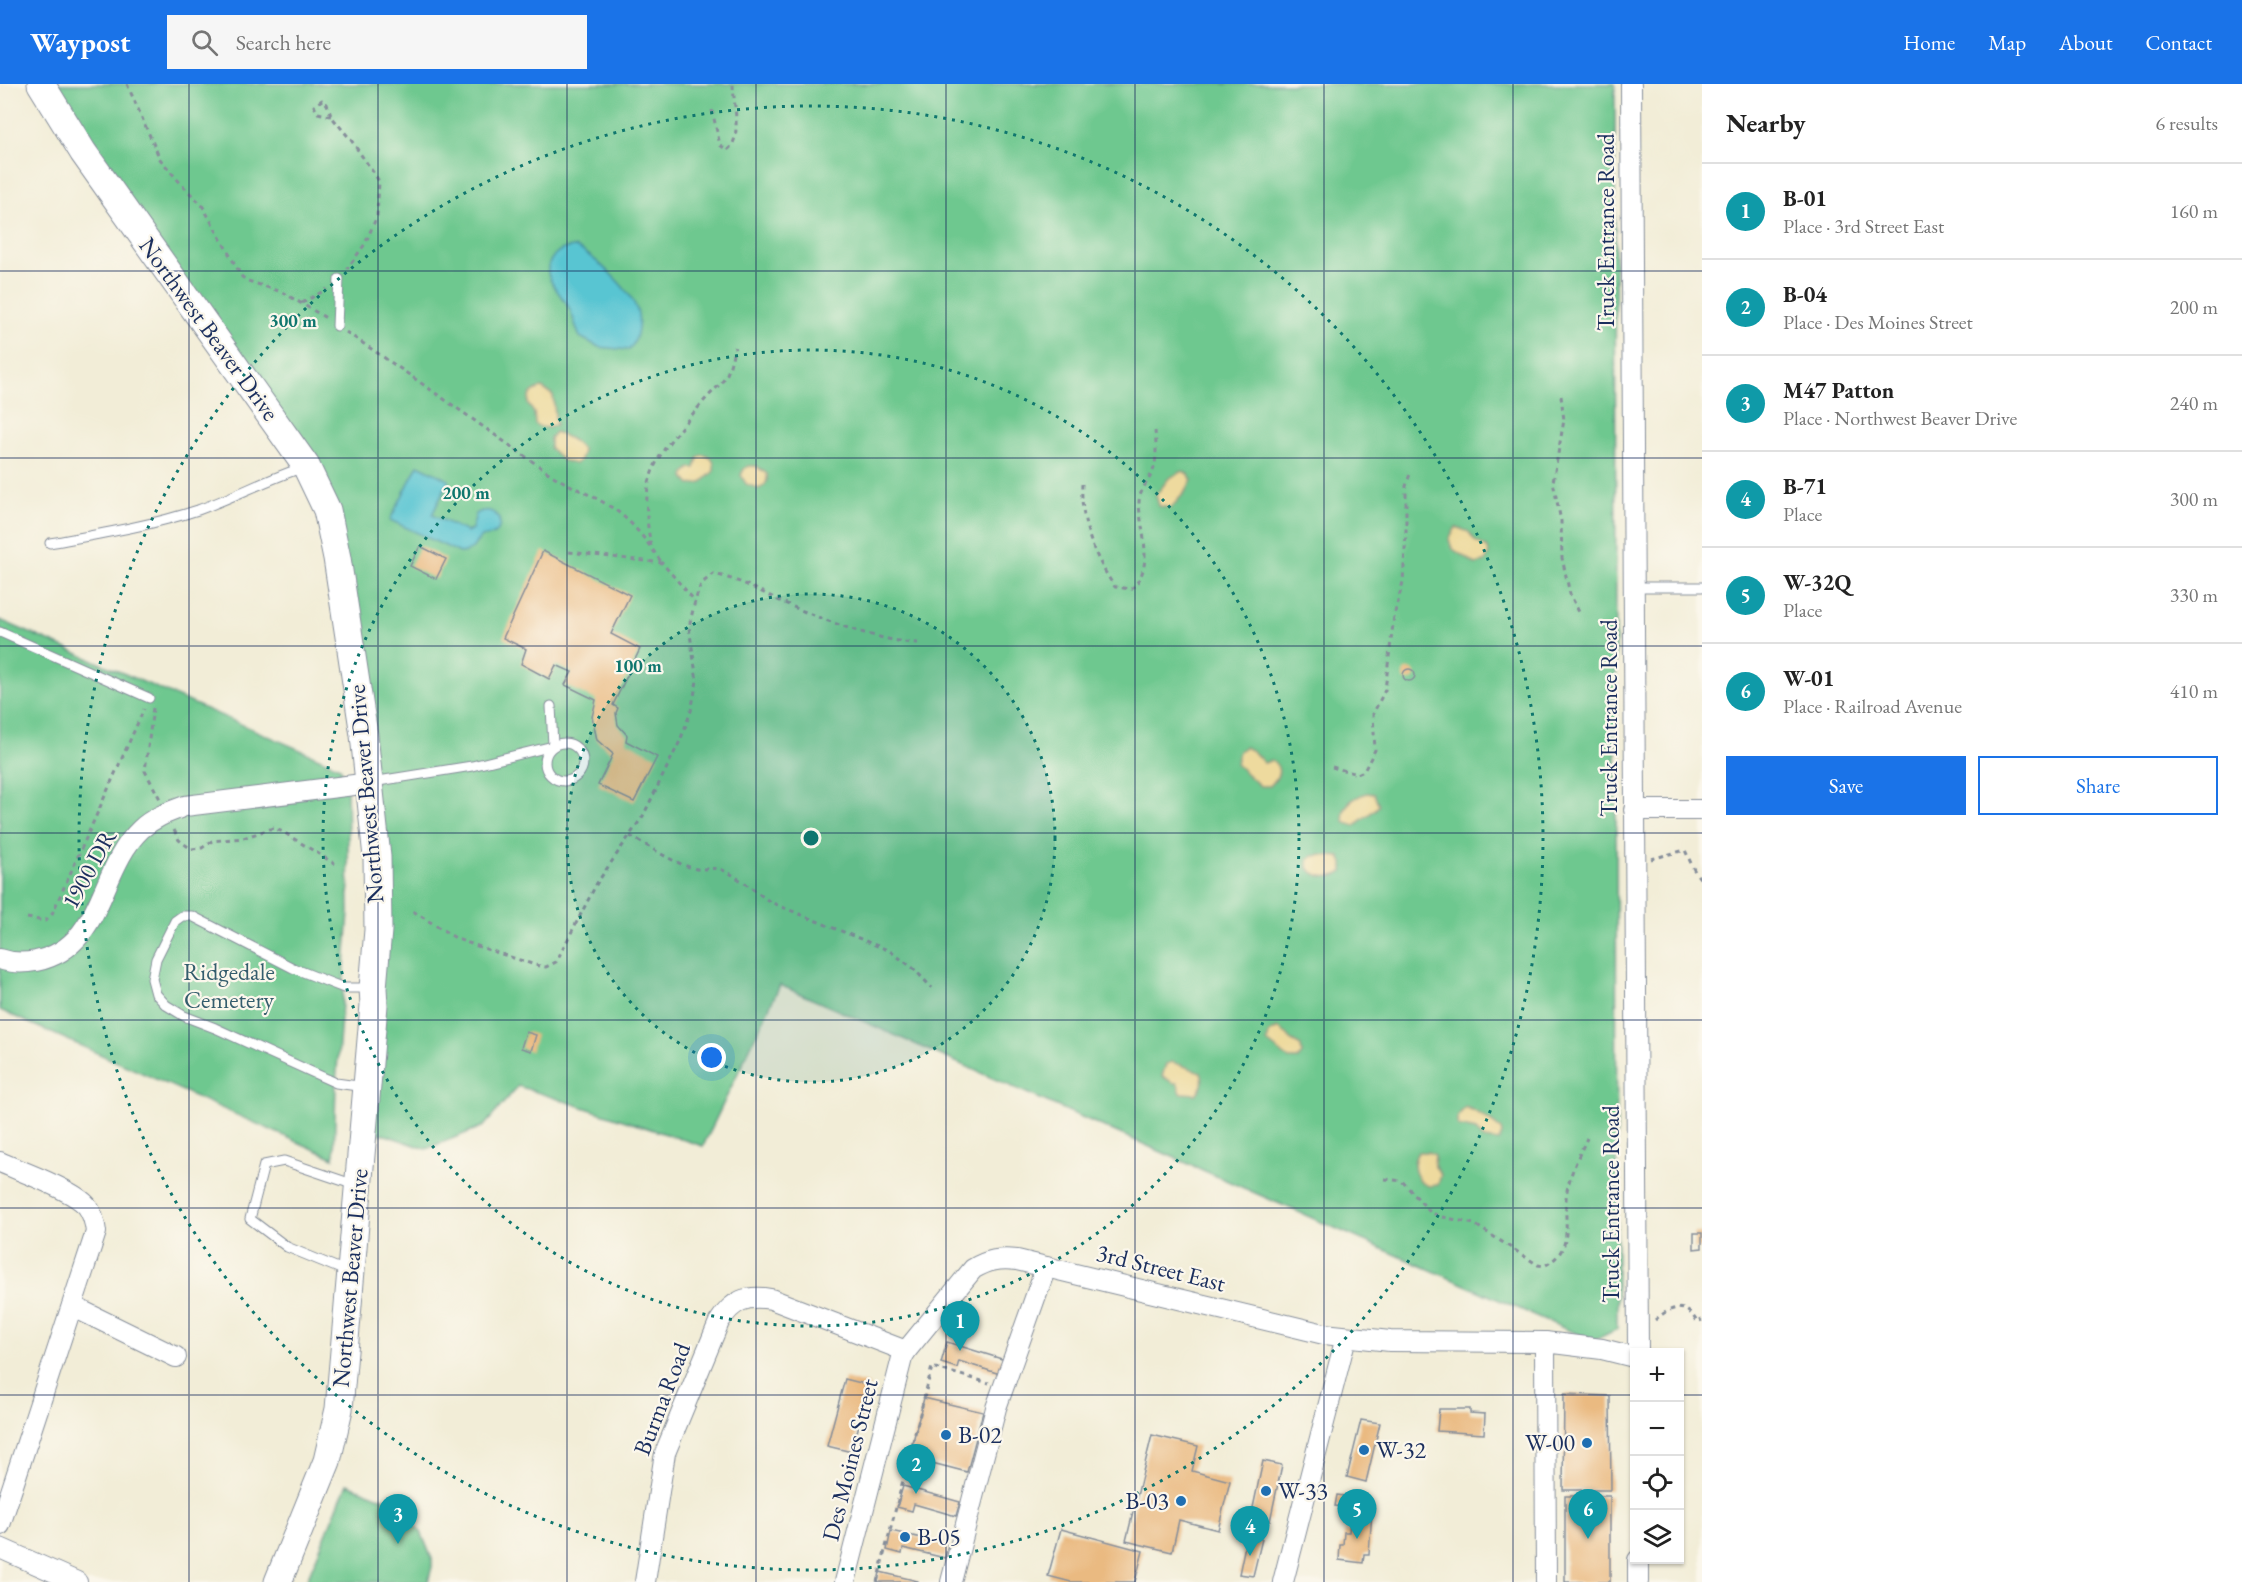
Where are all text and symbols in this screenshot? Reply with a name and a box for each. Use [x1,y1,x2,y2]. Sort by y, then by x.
search box [167,15,587,69]
text: Waypost [30,24,131,60]
icon: search [188,26,221,59]
text: Search here [236,28,331,57]
text: Home [1903,29,1955,56]
text: Map [1988,29,2026,56]
text: About [2059,29,2112,56]
text: Contact [2145,29,2212,56]
text: Nearby [1726,106,1806,140]
text: 6 results [2155,110,2218,136]
street label: Truck Entrance Road [1590,132,1621,331]
text: B-01 [1783,184,1827,213]
text: 1 [1740,198,1751,224]
text: 160 m [2170,198,2218,224]
text: Place · 3rd Street East [1783,213,1944,239]
street label: Northwest Beaver Drive [132,231,286,427]
text: B-04 [1783,280,1827,309]
text: 2 [1740,294,1751,320]
text: 200 m [2170,294,2218,320]
text: 300 m [269,309,317,332]
text: Place · Des Moines Street [1783,309,1973,335]
text: M47 Patton [1783,376,1894,405]
text: 3 [1740,390,1751,416]
text: 240 m [2170,390,2218,416]
text: Place · Northwest Beaver Drive [1783,405,2017,431]
text: B-71 [1783,472,1827,501]
text: 200 m [442,481,490,504]
text: 4 [1740,486,1751,512]
text: 300 m [2170,486,2218,512]
text: Place [1783,501,1822,527]
text: W-32Q [1783,568,1851,597]
text: 5 [1740,582,1751,608]
text: 330 m [2170,582,2218,608]
text: Place [1783,597,1822,623]
street label: Truck Entrance Road [1593,618,1624,817]
text: 100 m [614,654,662,677]
text: W-01 [1783,664,1834,693]
text: 6 [1740,678,1751,704]
text: 410 m [2170,678,2218,704]
street label: Northwest Beaver Drive [341,683,391,905]
text: Place · Railroad Avenue [1783,693,1962,719]
button: Save [1726,756,1966,815]
button: Share [1978,756,2218,815]
street label: 1900 DR [54,823,123,914]
centre of rings [801,828,821,848]
park label: Ridgedale Cemetery [183,956,275,1015]
your location [697,1043,726,1072]
street label: Truck Entrance Road [1595,1104,1626,1303]
street label: Northwest Beaver Drive [325,1167,375,1389]
street label: 3rd Street East [1093,1237,1229,1299]
pin: 1 [940,1302,980,1351]
street label: Burma Road [626,1337,697,1459]
map controls [1630,1348,1684,1564]
button: + [1630,1348,1684,1402]
street label: Des Moines Street [814,1375,885,1544]
button: − [1630,1402,1684,1456]
place label: B-02 [958,1419,1002,1450]
place label: W-00 [1525,1427,1575,1458]
marker: B-02 [939,1428,953,1442]
place label: W-32 [1376,1434,1426,1465]
marker: W-00 [1580,1436,1594,1450]
marker: W-32 [1357,1443,1371,1457]
pin: 2 [896,1444,936,1494]
button: locate [1630,1456,1684,1510]
place label: W-33 [1278,1475,1328,1506]
marker: W-33 [1259,1484,1273,1498]
place label: B-03 [1125,1485,1169,1516]
pin: 5 [1338,1490,1376,1539]
pin: 6 [1568,1490,1608,1539]
pin: 3 [378,1494,418,1544]
marker: B-03 [1174,1494,1188,1508]
pin: 4 [1230,1506,1270,1556]
button: layers [1630,1510,1684,1564]
place label: B-05 [917,1521,961,1552]
marker: B-05 [898,1530,912,1544]

